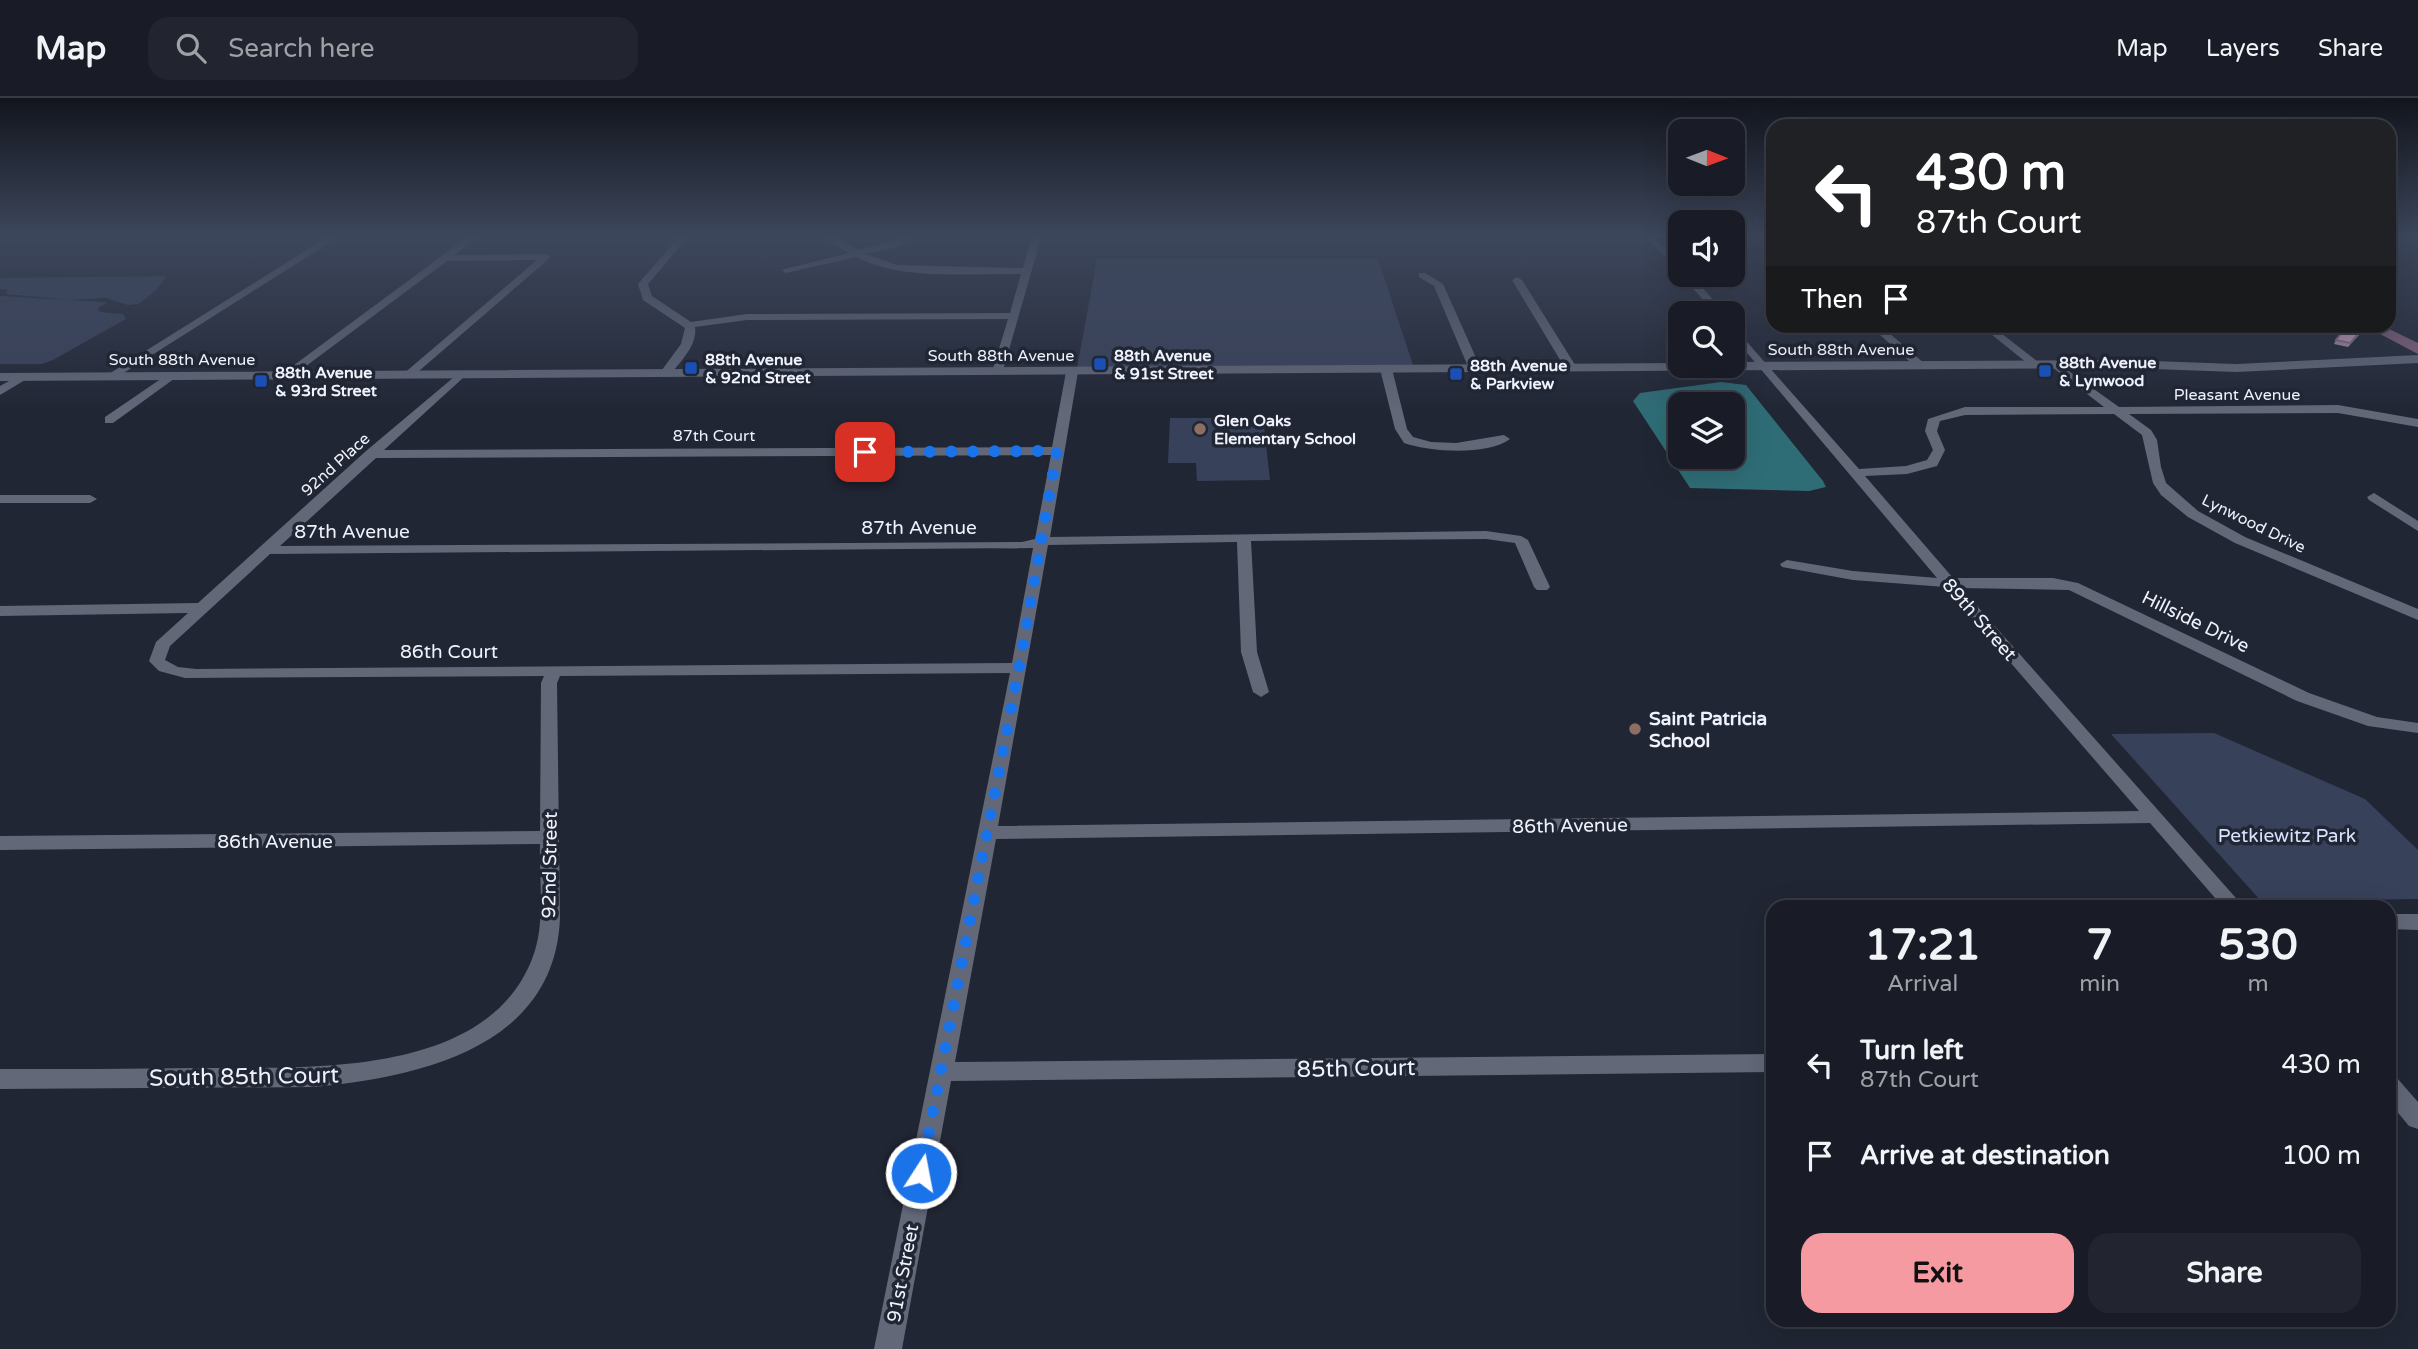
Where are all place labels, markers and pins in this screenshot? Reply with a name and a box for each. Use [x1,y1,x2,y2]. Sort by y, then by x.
place label: 88th Avenue & 91st Street [1114,346,1214,384]
place label: 88th Avenue & 92nd Street [705,350,812,388]
place label: 88th Avenue & Lynwood [2059,353,2156,391]
marker: 88th Avenue & 91st Street [1092,356,1108,372]
place label: 88th Avenue & Parkview [1470,356,1567,394]
marker: 88th Avenue & 92nd Street [683,360,699,376]
place label: 88th Avenue & 93rd Street [275,363,378,401]
marker: 88th Avenue & Lynwood [2037,363,2053,379]
marker: 88th Avenue & Parkview [1448,366,1464,382]
marker: 88th Avenue & 93rd Street [253,373,269,389]
place label: Glen Oaks Elementary School [1214,411,1356,449]
marker: Glen Oaks Elementary School [1192,421,1208,437]
pin [835,422,895,482]
place label: Saint Patricia School [1649,708,1767,752]
marker: Saint Patricia School [1627,721,1643,737]

